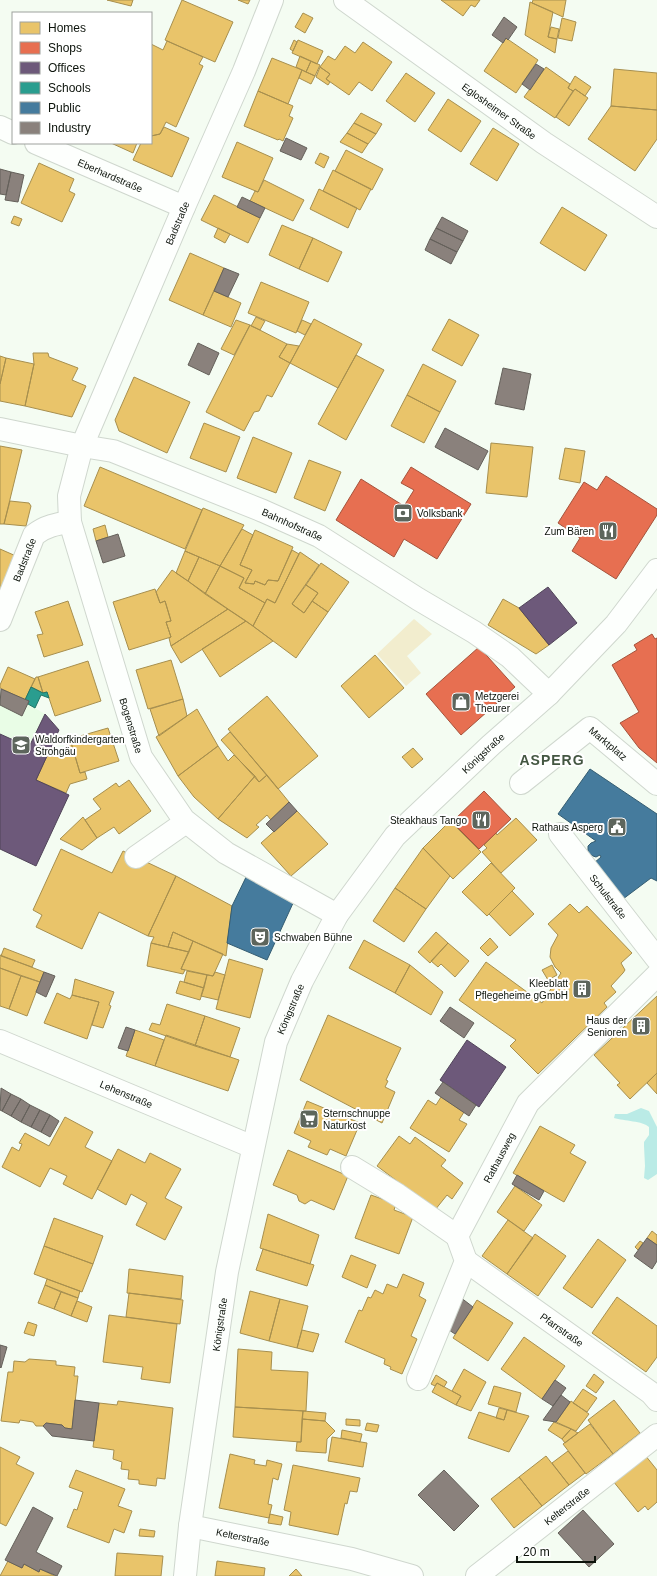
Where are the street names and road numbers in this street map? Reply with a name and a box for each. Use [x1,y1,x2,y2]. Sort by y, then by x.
street label: Eglosheimer Straße [460,81,538,142]
street label: Eberhardstraße [76,157,145,195]
street label: Badstraße [163,199,192,247]
street label: Bahnhofstraße [260,506,325,543]
street label: Badstraße [11,536,38,583]
street label: Bogenstraße [117,697,145,755]
street label: Marktplatz [587,725,629,763]
street label: Königstraße [460,731,507,776]
street label: Schulstraße [587,872,629,922]
street label: Königstraße [275,982,306,1036]
street label: Lehenstraße [98,1078,155,1110]
street label: Rathausweg [481,1131,517,1185]
street label: Königstraße [211,1297,229,1352]
street label: Pfarrstraße [538,1311,586,1349]
street label: Kelterstraße [542,1485,592,1527]
street label: Kelterstraße [215,1526,271,1548]

